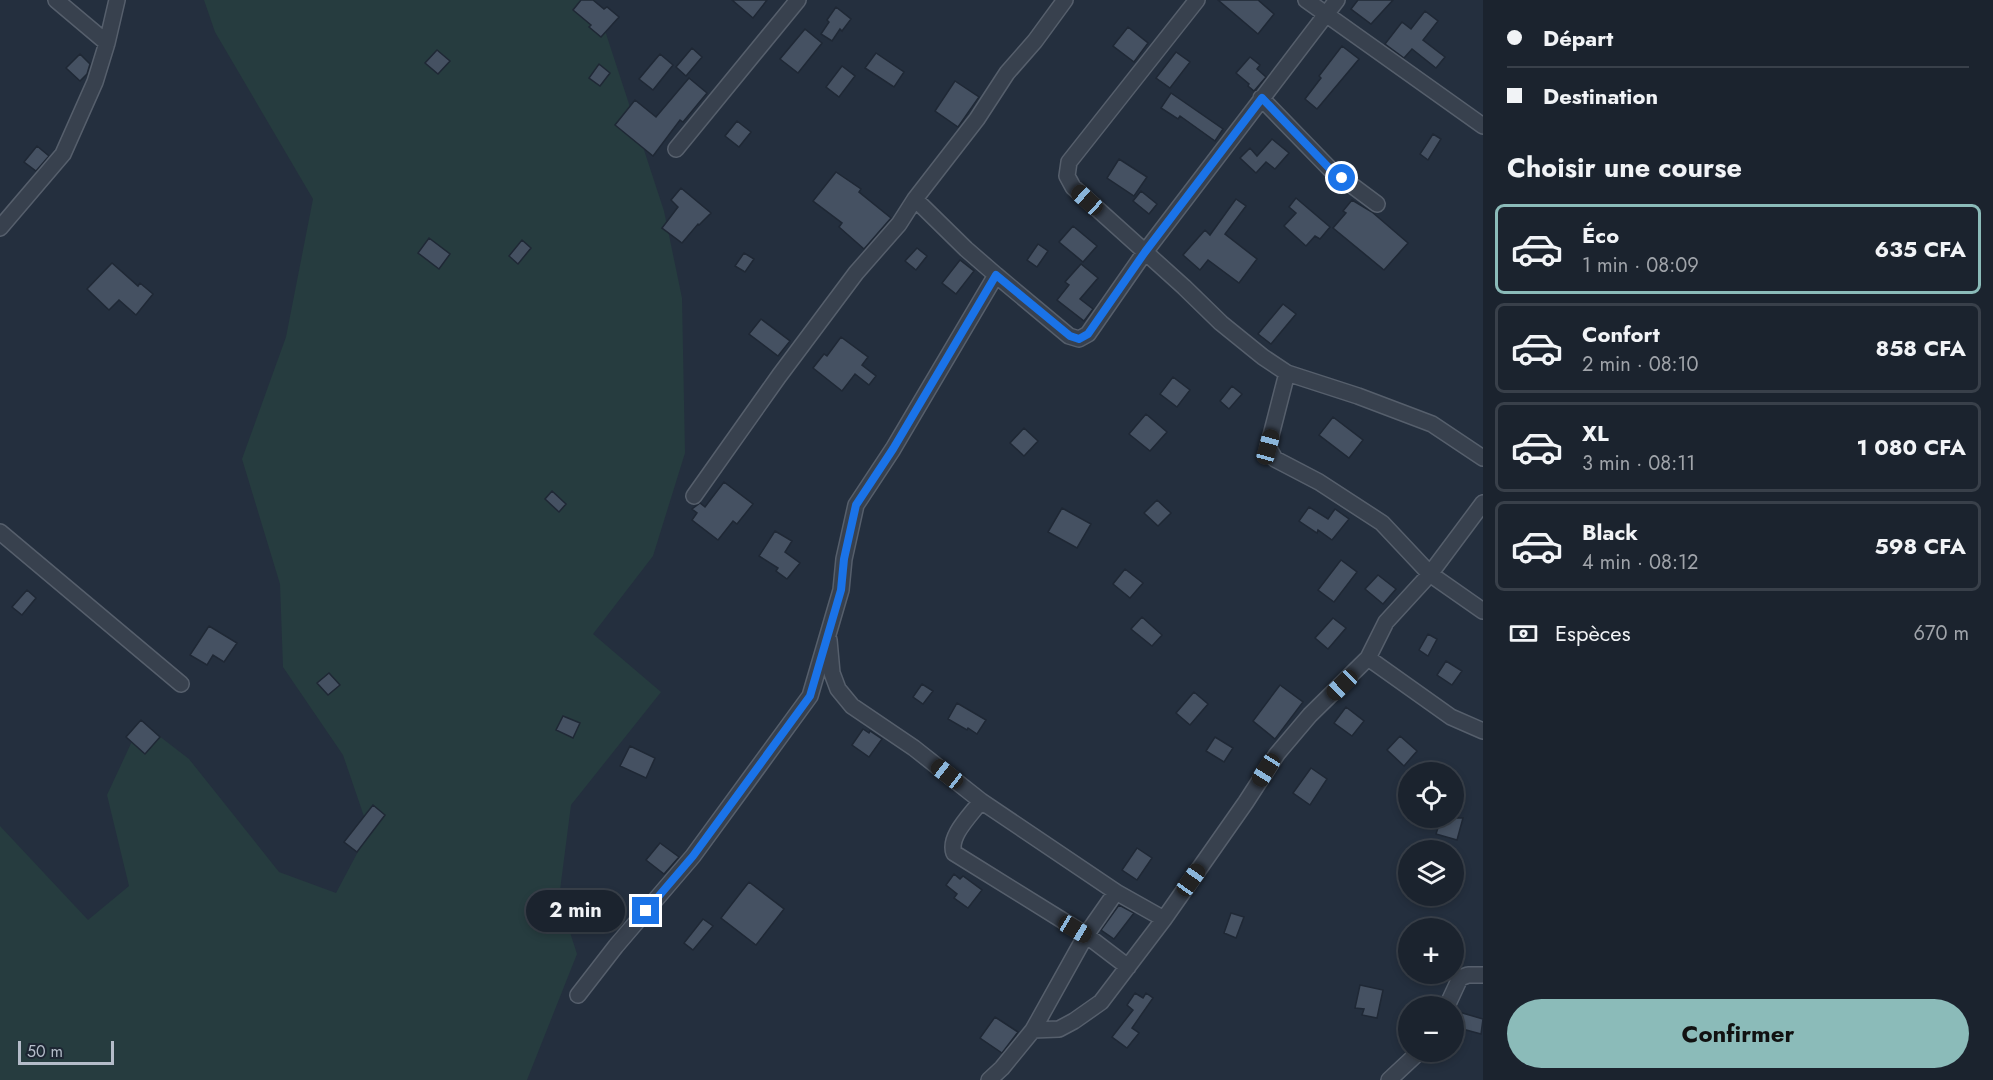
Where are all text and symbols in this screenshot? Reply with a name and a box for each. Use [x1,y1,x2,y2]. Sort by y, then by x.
text: Départ [1543,22,1613,54]
text: Destination [1543,80,1658,112]
text: Choisir une course [1507,148,1742,187]
route start [1328,164,1355,191]
car [1068,181,1106,219]
text: Éco [1582,219,1619,251]
icon: car [1510,222,1564,276]
text: 635 CFA [1875,233,1966,265]
text: 1 min · 08:09 [1582,251,1699,280]
text: Confort [1582,318,1660,350]
icon: car [1510,321,1564,375]
text: 858 CFA [1875,332,1966,364]
text: 2 min · 08:10 [1582,350,1699,379]
text: XL [1582,417,1609,449]
icon: car [1510,420,1564,474]
car [1255,427,1281,467]
text: 1 080 CFA [1856,431,1966,463]
text: 3 min · 08:11 [1582,449,1695,478]
text: Black [1582,516,1638,548]
icon: car [1510,519,1564,573]
text: 598 CFA [1874,530,1966,562]
text: 4 min · 08:12 [1582,548,1698,577]
icon: cash [1507,617,1540,650]
text: Espèces [1555,617,1631,649]
text: 670 m [1913,619,1969,648]
car [1323,666,1361,704]
car [1249,750,1283,790]
car [927,756,967,792]
map controls [1398,762,1464,1062]
button: locate [1398,762,1464,828]
button: layers [1398,840,1464,906]
car [1173,860,1209,900]
callout: 2 min [526,890,625,932]
text: 2 min [549,896,602,925]
route end [632,897,659,924]
car [1055,912,1095,946]
button: + [1398,918,1464,984]
button: − [1398,996,1464,1062]
button: Confirmer [1507,999,1969,1068]
scale bar [18,1038,114,1066]
text: 50 m [27,1040,63,1063]

